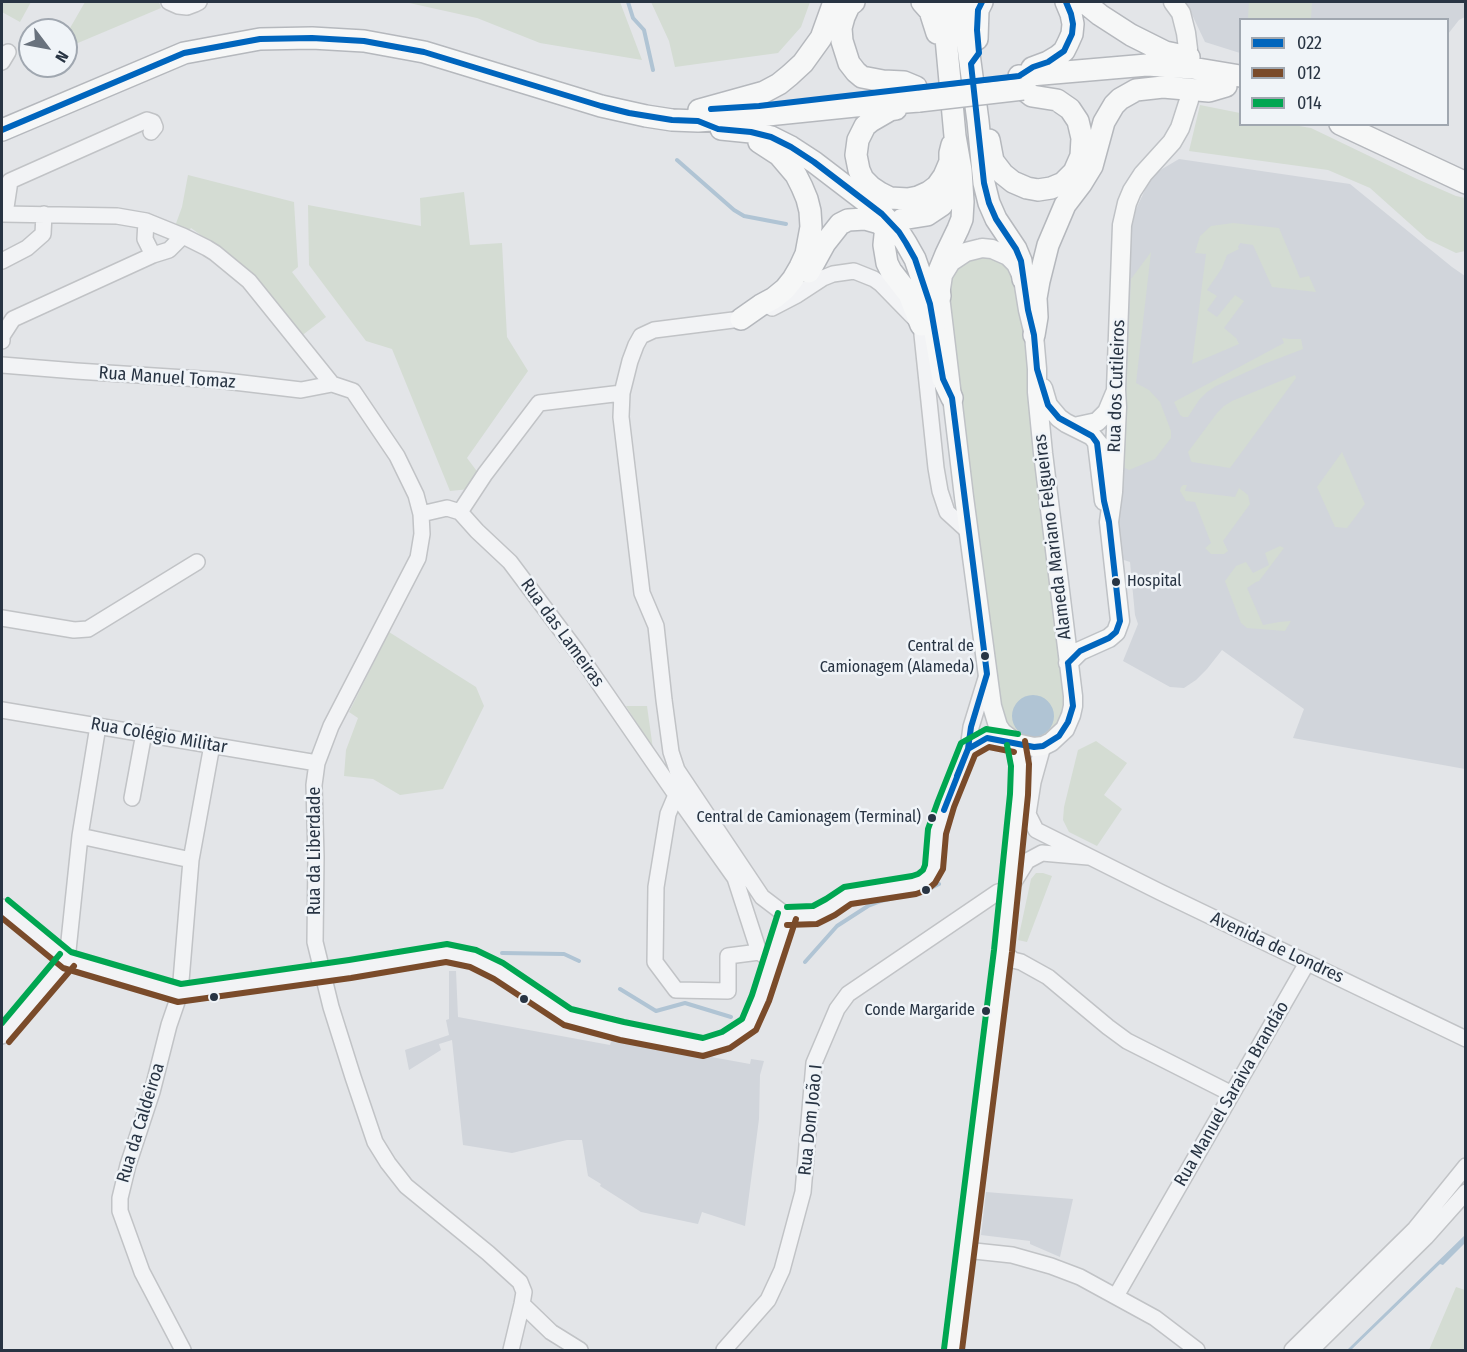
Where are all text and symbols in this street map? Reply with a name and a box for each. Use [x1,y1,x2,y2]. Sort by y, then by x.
north arrow [18,18,78,78]
legend [1239,18,1449,126]
text: 022 [1297,32,1322,54]
text: N [51,48,73,66]
text: 012 [1297,62,1321,84]
text: 014 [1297,92,1322,114]
street label: Rua dos Cutileiros [1104,319,1130,453]
street label: Rua Manuel Tomaz [98,362,236,394]
street label: Alameda Mariano Felgueiras [1030,433,1076,641]
place label: Hospital [1127,572,1182,592]
street label: Rua das Lameiras [515,575,609,691]
marker: Hospital [1110,576,1122,588]
place label: Central de Camionagem (Alameda) [820,637,974,675]
marker: Central de Camionagem (Alameda) [979,650,991,662]
street label: Rua Colégio Militar [89,713,229,759]
street label: Rua da Liberdade [304,787,326,915]
place label: Central de Camionagem (Terminal) [697,808,921,828]
marker: Central de Camionagem (Terminal) [926,812,938,824]
unlabelled marker [920,884,932,896]
street label: Avenida de Londres [1207,908,1347,988]
unlabelled marker [208,991,220,1003]
unlabelled marker [518,993,530,1005]
street label: Rua Manuel Saraiva Brandão [1170,998,1294,1190]
place label: Conde Margaride [864,1001,975,1021]
marker: Conde Margaride [980,1005,992,1017]
street label: Rua da Caldeiroa [113,1060,169,1186]
street label: Rua Dom João I [794,1063,828,1177]

